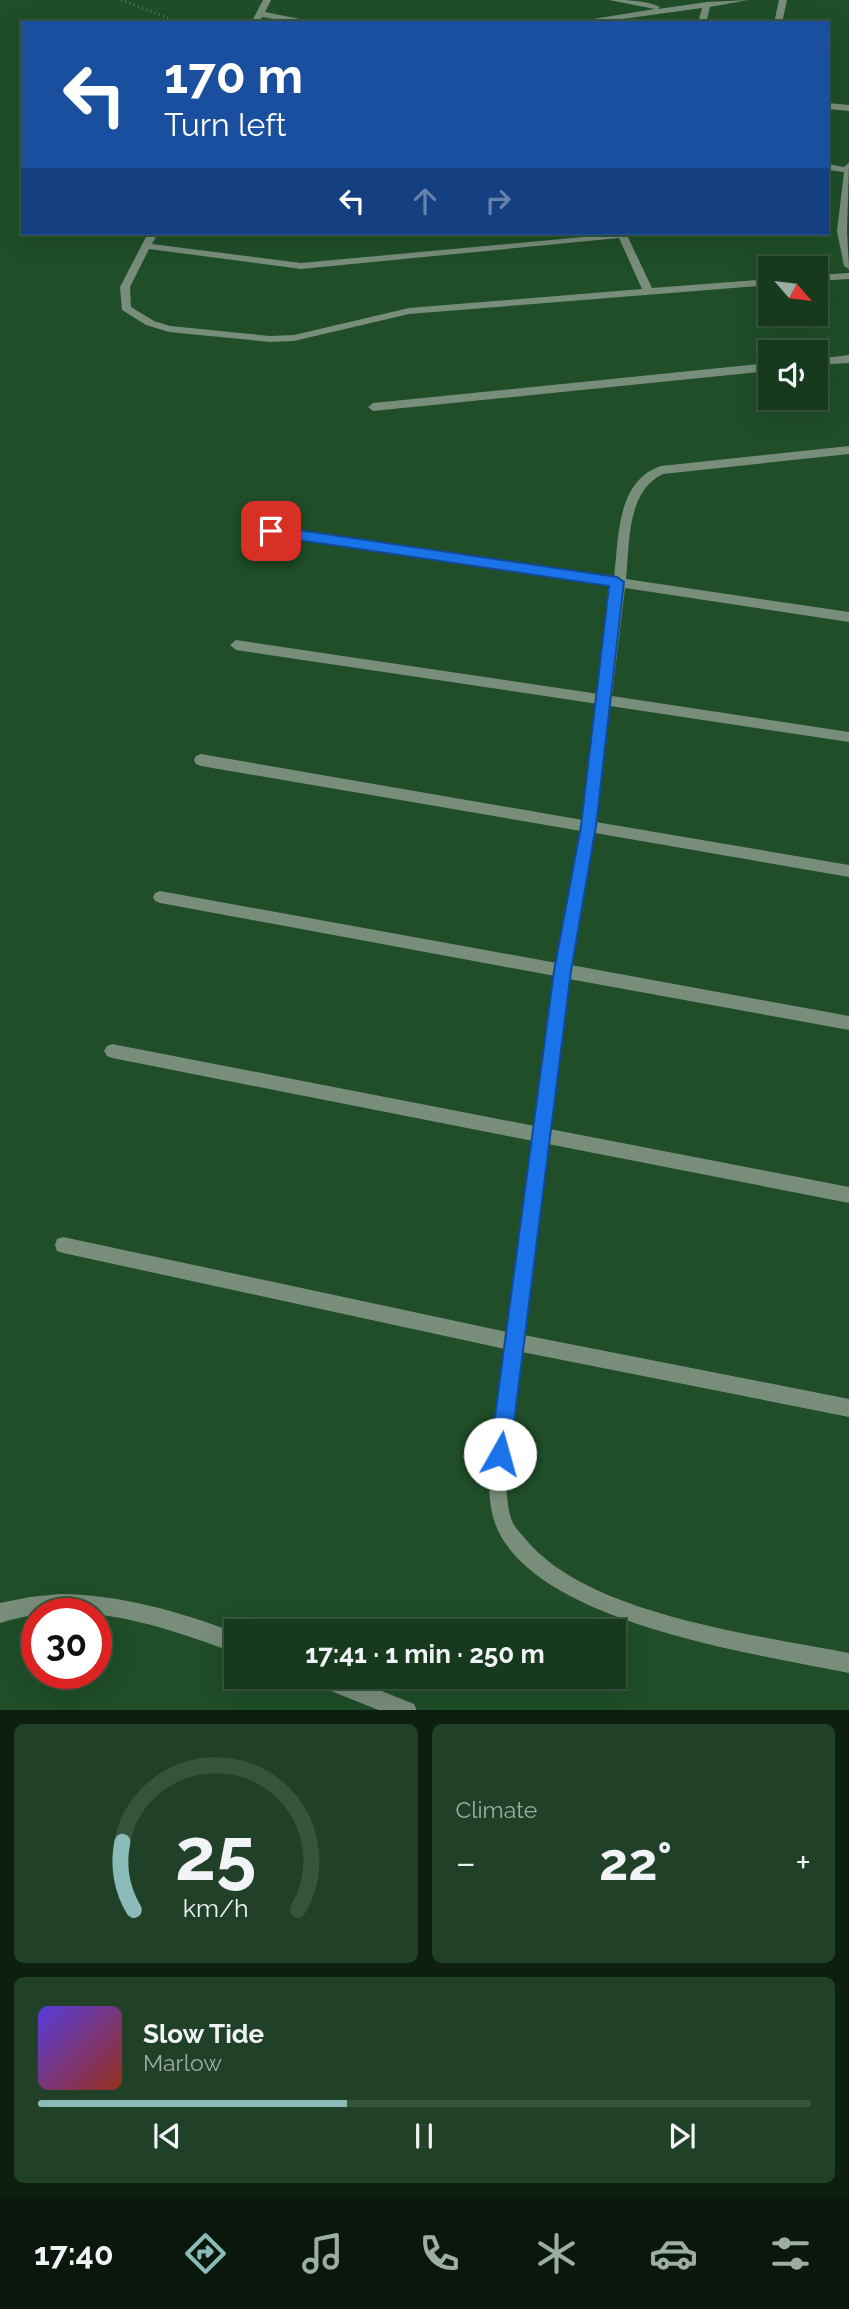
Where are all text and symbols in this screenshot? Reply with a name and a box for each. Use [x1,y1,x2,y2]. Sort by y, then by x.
text: 170 m [164,47,303,104]
icon: left [49,49,140,140]
text: Turn left [164,106,286,143]
icon: left [333,182,371,220]
icon: ahead [406,182,444,220]
icon: right [479,182,517,220]
north arrow [758,256,828,326]
map controls [758,256,828,410]
button: sound [758,340,828,410]
pin [241,501,301,561]
icon: arrive [252,512,290,550]
position arrow [463,1417,537,1491]
speed limit sign: 30 [21,1598,112,1689]
text: 17:41 · 1 min · 250 m [305,1639,545,1669]
text: Climate [456,1796,537,1823]
text: 25 [175,1812,256,1897]
text: 22° [599,1831,672,1892]
text: − [456,1840,476,1885]
text: + [795,1840,811,1885]
text: km/h [183,1892,249,1922]
text: Slow Tide [143,2019,264,2049]
text: Marlow [143,2049,222,2076]
icon: previous [148,2117,186,2155]
icon: pause [405,2117,443,2155]
icon: next [663,2117,701,2155]
icon: directions [181,2229,230,2278]
icon: music [298,2229,347,2278]
icon: phone [415,2229,464,2278]
icon: climate [532,2229,581,2278]
icon: car [649,2229,698,2278]
icon: filters [766,2229,815,2278]
text: 17:40 [34,2235,114,2272]

